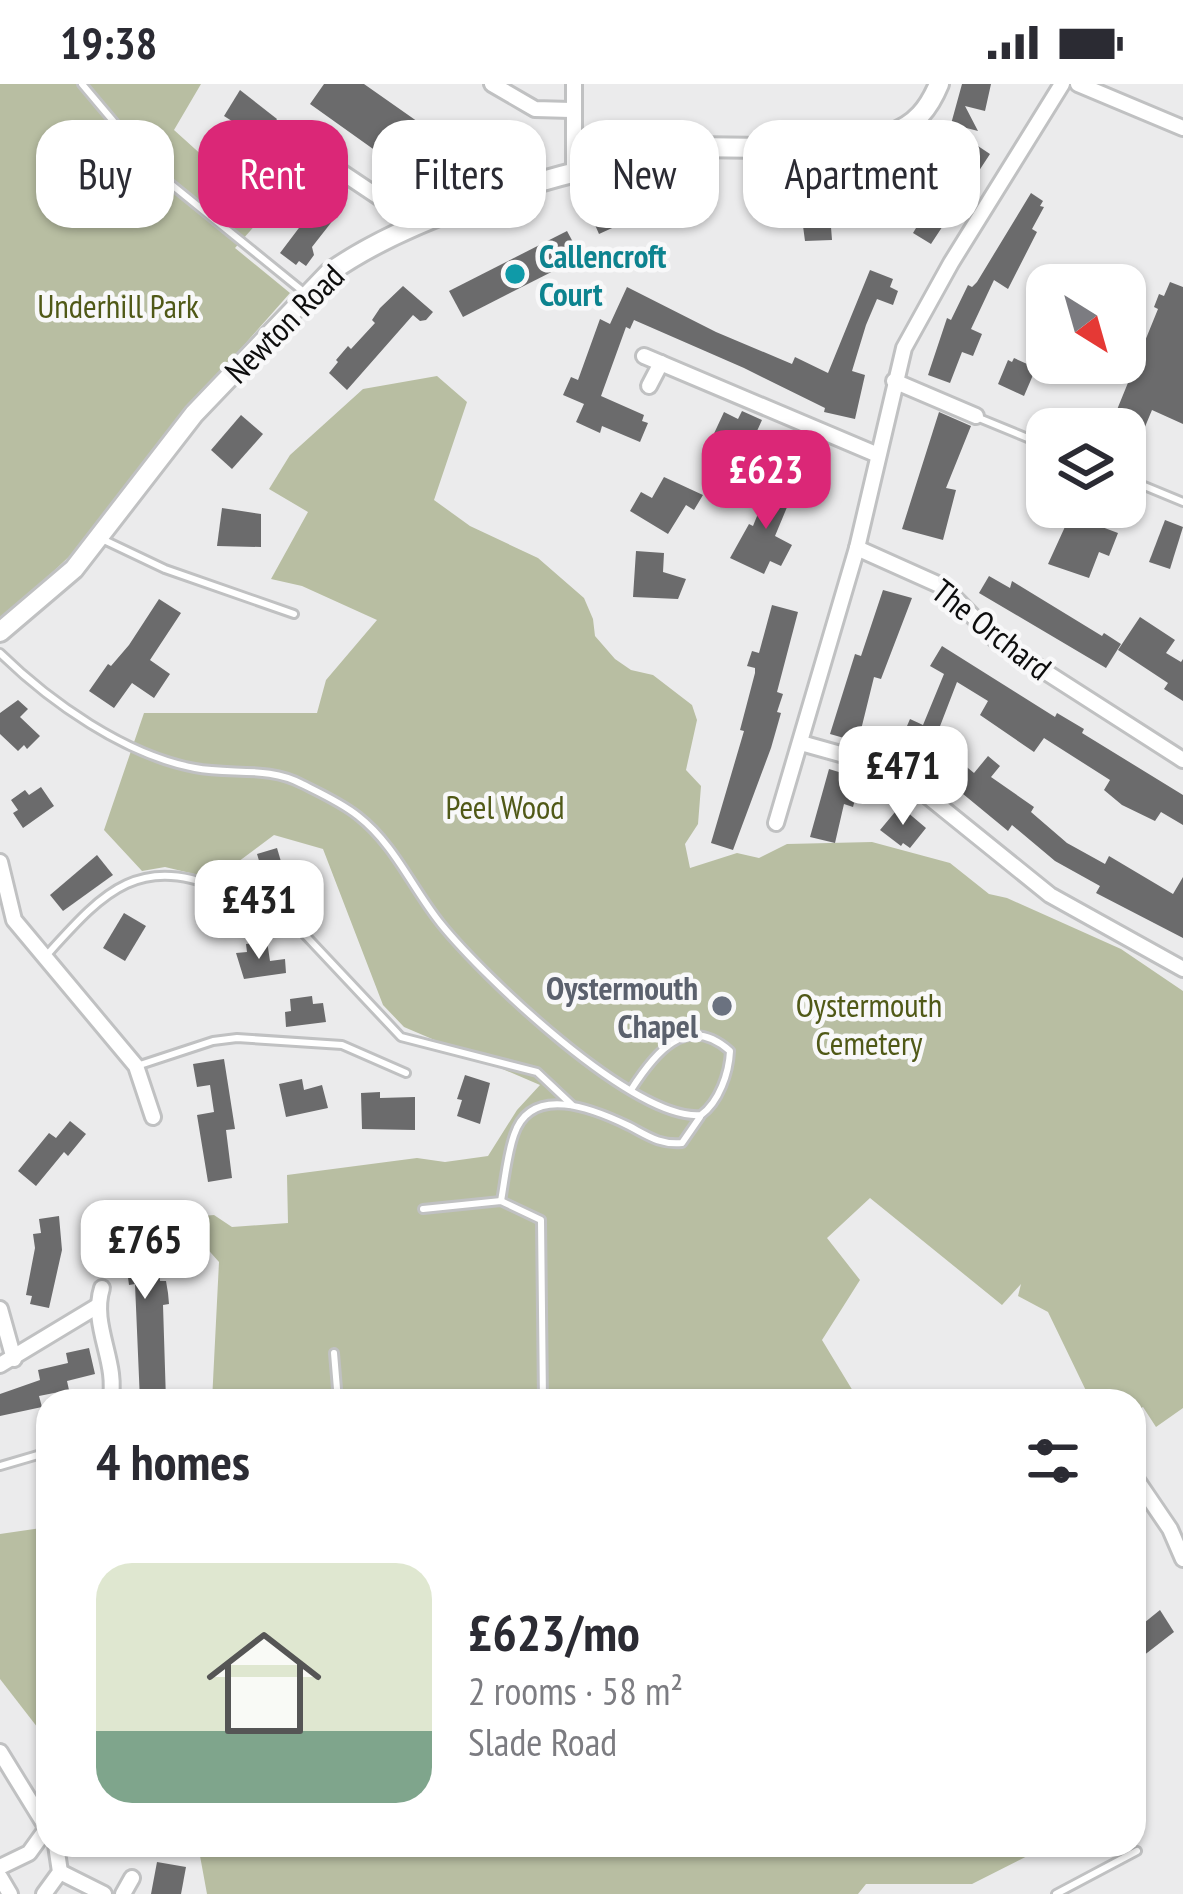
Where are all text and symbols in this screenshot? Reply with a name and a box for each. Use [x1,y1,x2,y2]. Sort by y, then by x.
text: 19:38 [60,13,157,71]
chip: Buy [36,120,174,228]
chip: Rent [198,120,348,228]
chip: Filters [372,120,546,228]
chip: New [570,120,719,228]
chip: Apartment [743,120,980,228]
place label: Callencroft Court [539,234,667,315]
street label: Newton Road [215,254,353,392]
marker: Callencroft Court [502,261,528,287]
north arrow [1026,264,1146,384]
map controls [1026,264,1146,528]
park label: Underhill Park [37,284,199,327]
button: layers [1026,408,1146,528]
pin: £623 [695,430,837,532]
text: £623 [729,443,803,494]
street label: The Orchard [924,569,1060,689]
pin: £471 [832,726,974,828]
text: £471 [866,739,940,790]
park label: Peel Wood [446,785,564,828]
pin: £431 [188,860,330,962]
text: £431 [222,873,296,924]
place label: Oystermouth Chapel [546,966,699,1047]
park label: Oystermouth Cemetery [796,983,942,1064]
marker: Oystermouth Chapel [709,993,735,1019]
pin: £765 [74,1200,216,1302]
text: £765 [108,1213,182,1264]
text: 4 homes [96,1428,250,1494]
icon: filters [1020,1428,1086,1494]
text: £623/mo [468,1599,640,1665]
icon: home [192,1611,336,1755]
text: 2 rooms · 58 m² [468,1665,683,1716]
text: Slade Road [468,1716,617,1767]

